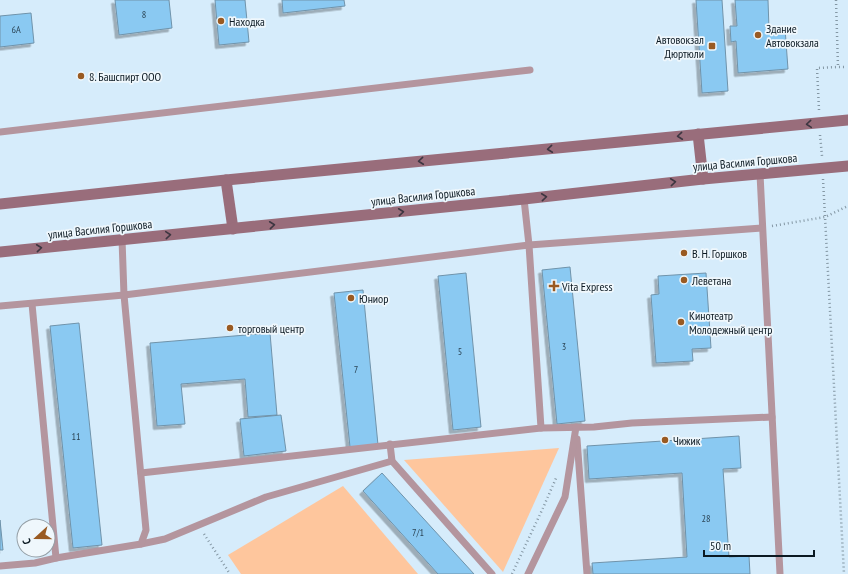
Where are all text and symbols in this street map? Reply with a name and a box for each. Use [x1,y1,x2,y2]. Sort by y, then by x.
house number: 8 [142,8,146,21]
place label: Находка [229,14,265,29]
marker: Находка [216,16,226,26]
place label: Здание Автовокзала [766,21,819,50]
house number: 6А [11,23,21,36]
marker: Здание Автовокзала [753,30,763,40]
place label: Автовокзал Дюртюли [656,32,704,61]
marker: Автовокзал Дюртюли [707,41,717,51]
place label: 8. Башспирт ООО [89,69,162,84]
marker: 8. Башспирт ООО [76,71,86,81]
one-way arrow [806,119,812,128]
one-way arrow [677,131,683,140]
one-way arrow [547,144,553,153]
street label: улица Василия Горшкова [692,150,798,174]
one-way arrow [418,157,424,166]
one-way arrow [670,178,676,187]
street label: улица Василия Горшкова [370,183,476,209]
one-way arrow [541,193,547,202]
one-way arrow [398,207,404,216]
street label: улица Василия Горшкова [47,216,153,242]
one-way arrow [268,221,275,230]
one-way arrow [165,231,171,240]
one-way arrow [36,244,42,253]
place label: В. Н. Горшков [692,246,747,261]
marker: В. Н. Горшков [679,248,689,258]
place label: Леветана [691,273,732,288]
marker: Леветана [679,275,689,285]
place label: Vita Express [561,279,612,294]
marker: Vita Express [549,281,559,291]
place label: Юниор [359,291,389,306]
marker: Юниор [346,293,356,303]
place label: Кинотеатр Молодежный центр [689,308,773,337]
marker: Кинотеатр Молодежный центр [676,317,686,327]
place label: торговый центр [238,321,304,336]
marker: торговый центр [225,323,235,333]
house number: 3 [562,340,566,353]
house number: 5 [458,345,462,358]
house number: 7 [354,363,358,376]
house number: 11 [72,430,81,443]
place label: Чижик [673,433,701,448]
marker: Чижик [660,435,670,445]
house number: 28 [702,512,711,525]
north arrow [16,518,56,558]
house number: 7/1 [412,526,424,539]
scale bar [704,532,814,558]
text: С [19,537,34,546]
text: 50 m [710,538,731,553]

